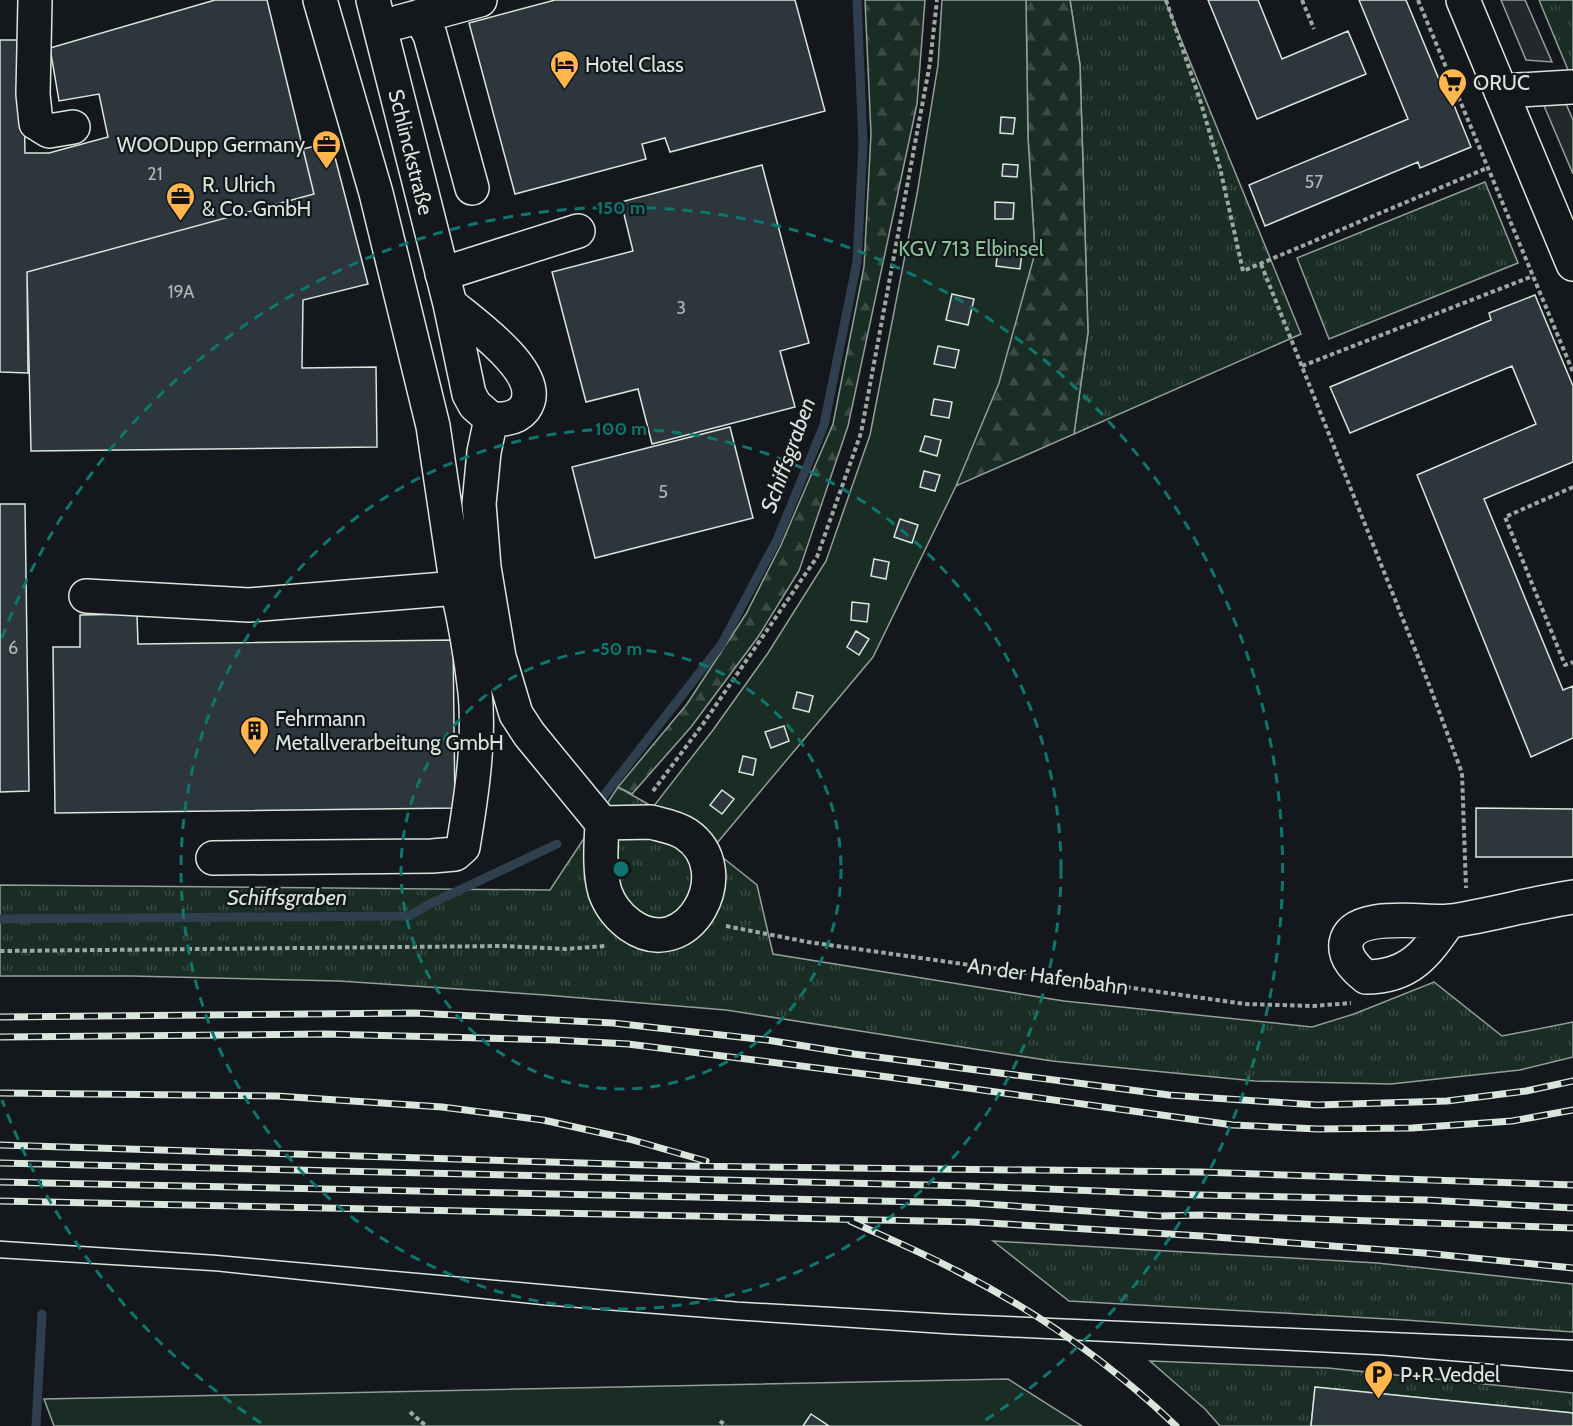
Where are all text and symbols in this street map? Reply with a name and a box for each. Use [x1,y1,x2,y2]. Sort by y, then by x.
hotel icon: Hotel Class [548,48,580,90]
place label: Hotel Class [585,52,684,77]
supermarket icon: ORUC [1436,66,1468,108]
place label: ORUC [1473,70,1530,95]
street label: Schlinckstraße [383,87,439,218]
office icon: WOODupp Germany [310,128,342,170]
place label: WOODupp Germany [117,132,305,157]
house number: 21 [147,163,163,185]
house number: 57 [1305,171,1323,193]
place label: R. Ulrich & Co. GmbH [202,172,311,221]
office icon: R. Ulrich & Co. GmbH [165,180,197,222]
text: 150 m [597,197,645,219]
park label: KGV 713 Elbinsel [898,236,1044,261]
house number: 19A [168,281,194,303]
house number: 3 [676,297,686,319]
water label: Schiffsgraben [755,394,821,516]
text: 100 m [595,418,647,440]
house number: 5 [658,481,668,503]
house number: 6 [8,637,18,659]
text: 50 m [600,638,642,660]
place label: Fehrmann Metallverarbeitung GmbH [275,706,504,755]
building icon: Fehrmann Metallverarbeitung GmbH [238,714,270,756]
centre of rings [611,859,631,879]
water label: Schiffsgraben [227,884,347,911]
street label: An der Hafenbahn [966,952,1130,1000]
parking icon: P+R Veddel [1363,1358,1395,1400]
place label: P+R Veddel [1400,1362,1500,1387]

